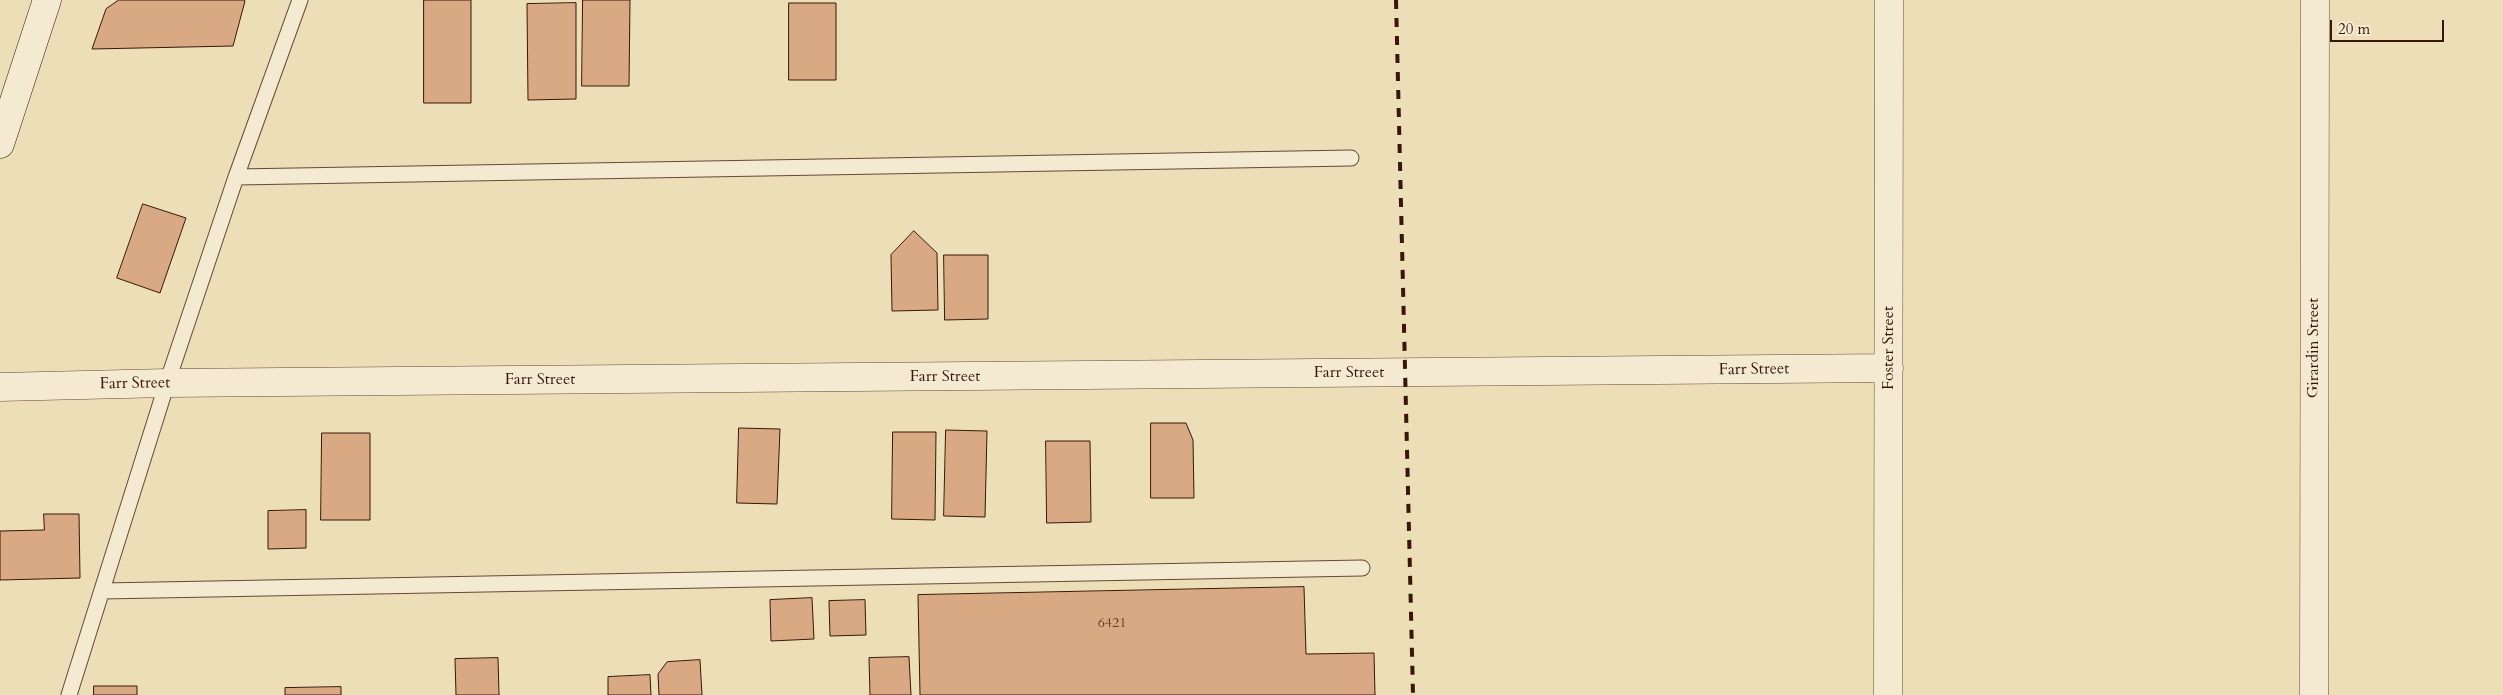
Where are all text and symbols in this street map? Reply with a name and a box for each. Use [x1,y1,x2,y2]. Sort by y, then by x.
scale bar [2333,10,2447,42]
text: 20 m [2338,19,2370,39]
street label: Girardin Street [2304,298,2324,398]
street label: Foster Street [1879,306,1899,390]
street label: Farr Street [1719,360,1789,380]
street label: Farr Street [1314,363,1384,383]
street label: Farr Street [910,367,980,387]
street label: Farr Street [505,370,575,390]
street label: Farr Street [100,374,170,394]
house number: 6421 [1098,616,1126,632]

